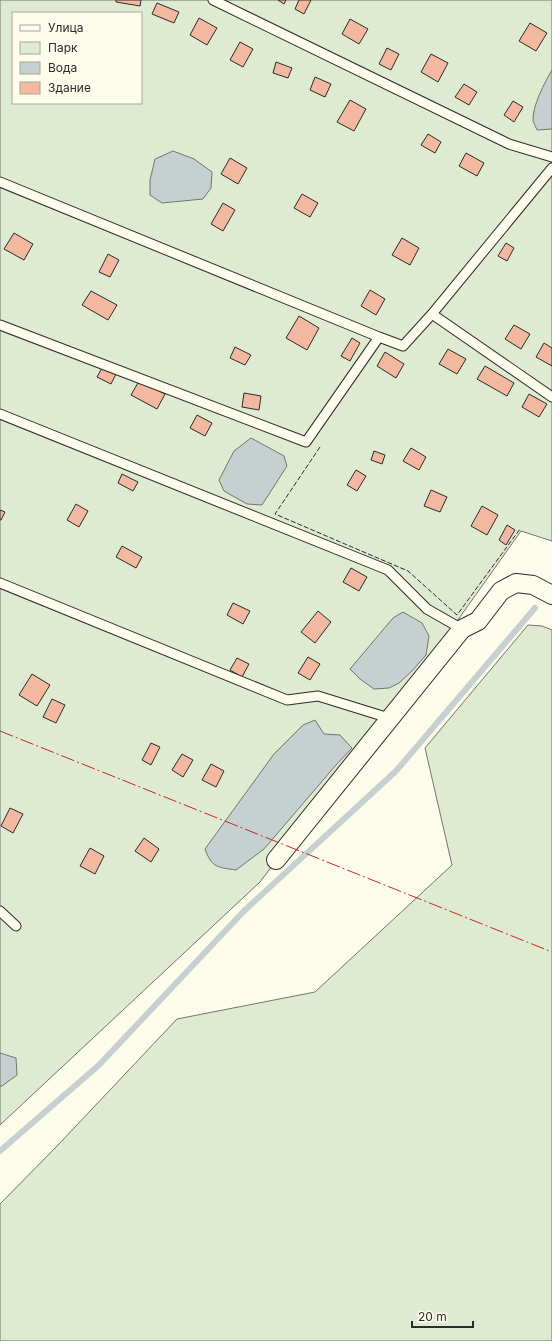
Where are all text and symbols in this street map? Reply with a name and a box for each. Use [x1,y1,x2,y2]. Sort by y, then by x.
legend [12,12,142,104]
text: Улица [48,20,83,35]
text: Парк [48,40,78,55]
text: Вода [48,60,77,75]
text: Здание [48,80,91,95]
scale bar [412,1303,473,1329]
text: 20 m [418,1309,447,1324]

